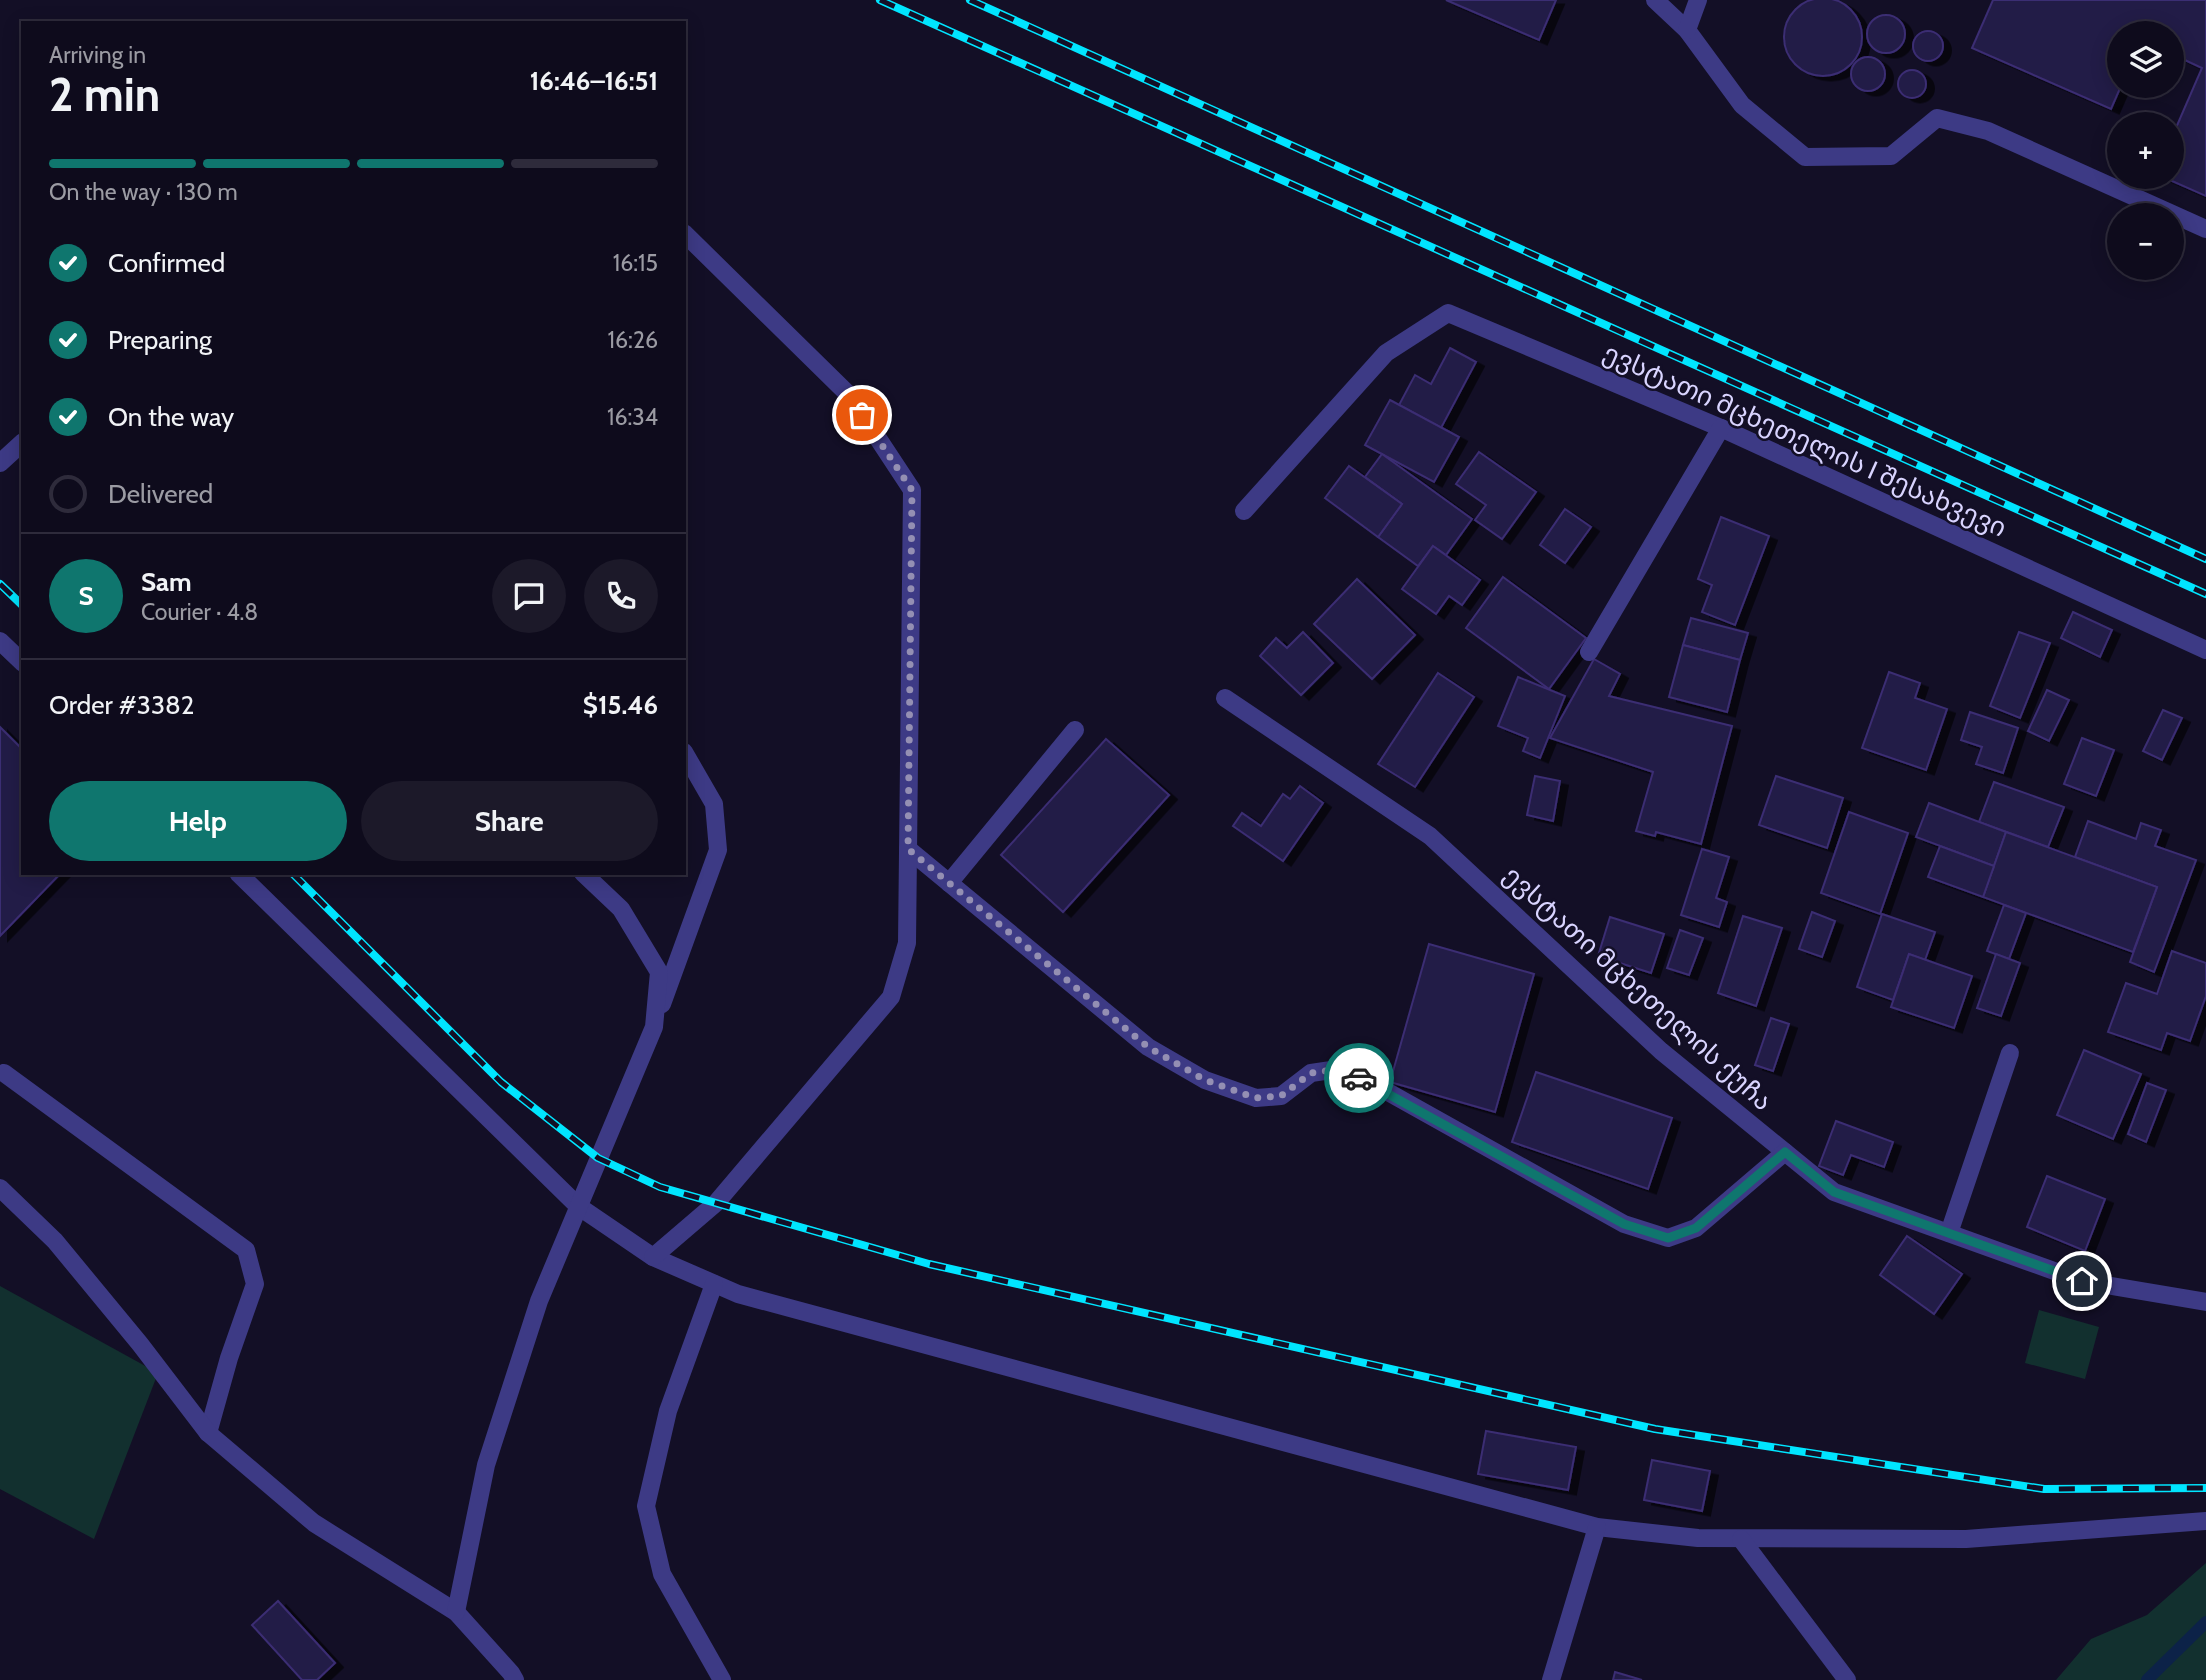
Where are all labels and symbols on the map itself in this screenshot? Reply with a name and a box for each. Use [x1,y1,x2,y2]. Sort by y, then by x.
street label: ევსტათი მცხეთელის I შესახვევი [1598,336,2012,544]
pin [832,385,892,445]
street label: ევსტათი მცხეთელის ქუჩა [1497,859,1779,1117]
courier [1324,1043,1394,1113]
pin [2052,1251,2112,1311]

